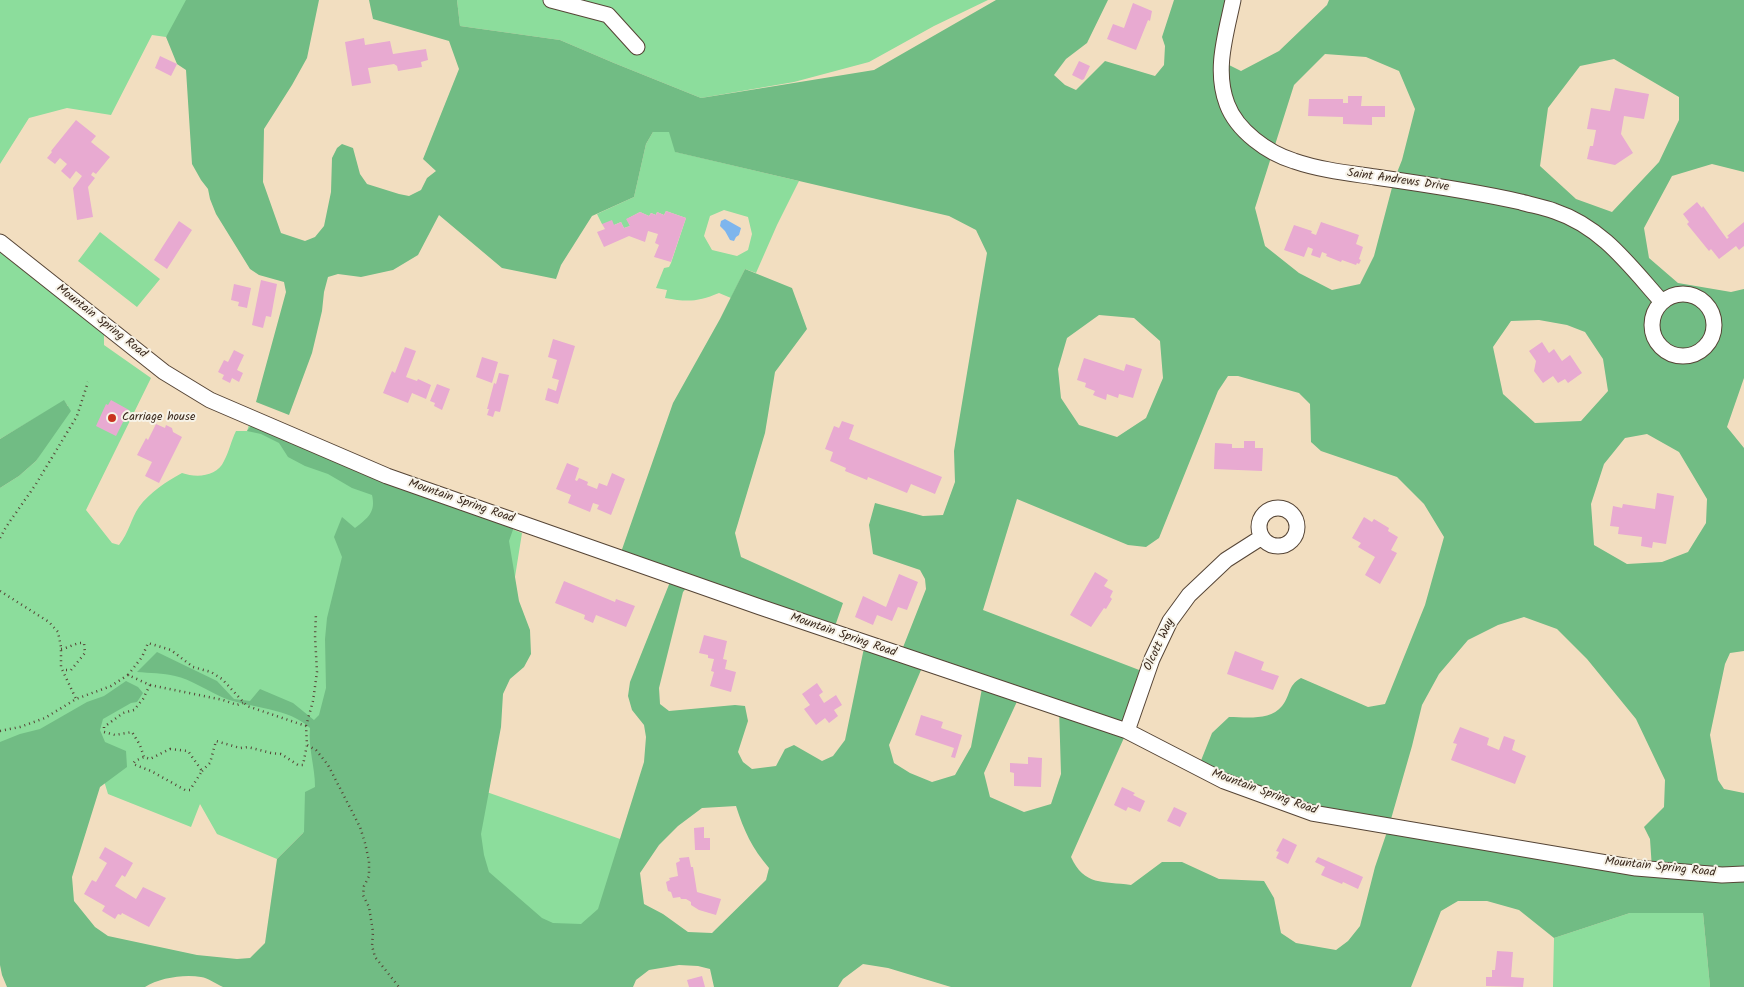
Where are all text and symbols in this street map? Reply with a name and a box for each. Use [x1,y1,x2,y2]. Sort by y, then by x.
street label: Saint Andrews Drive [1346,167,1450,195]
street label: Mountain Spring Road [53,282,149,362]
place label: Carriage house [122,411,195,425]
marker: Carriage house [106,412,118,424]
street label: Mountain Spring Road [406,477,516,527]
street label: Mountain Spring Road [788,611,898,661]
street label: Olcott Way [1142,617,1178,673]
street label: Mountain Spring Road [1209,767,1319,819]
street label: Mountain Spring Road [1604,855,1716,881]

